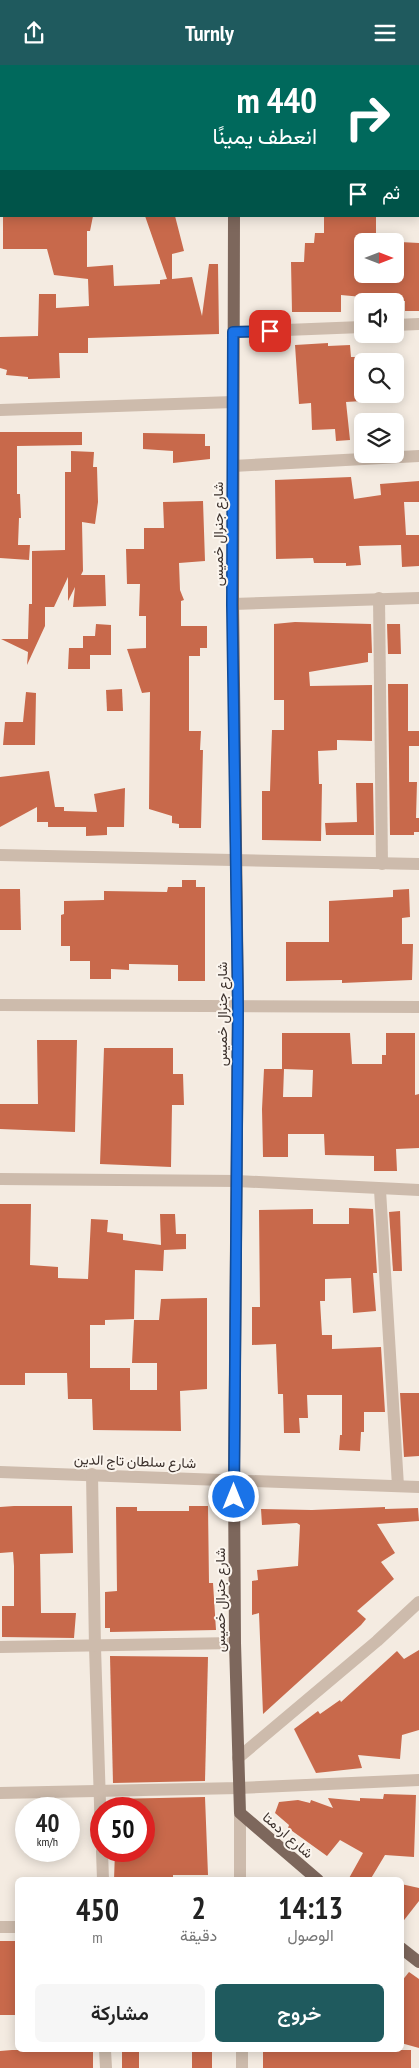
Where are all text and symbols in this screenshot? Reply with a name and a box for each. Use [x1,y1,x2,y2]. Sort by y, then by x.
icon: share [20,19,48,47]
text: Turnly [185,19,234,47]
icon: menu [371,19,399,47]
text: 440 m [236,77,317,123]
icon: right [335,85,400,150]
text: انعطف يمينًا [212,122,317,150]
icon: arrive [344,180,372,208]
text: ثم [382,180,400,204]
north arrow [354,233,404,283]
map controls [354,233,404,463]
button: sound [354,293,404,343]
pin [249,310,291,352]
icon: arrive [256,317,284,345]
button: search [354,353,404,403]
button: layers [354,413,404,463]
street label: شارع جنرال خميس [209,482,229,586]
street label: شارع جنرال خميس [213,962,233,1066]
street label: شارع سلطان تاج الدين [73,1450,197,1474]
position arrow [207,1470,259,1522]
street label: شارع جنرال خميس [211,1548,231,1652]
speed limit sign: 50 [90,1797,155,1862]
text: 40 [36,1807,59,1839]
street label: شارع اردمتا [258,1808,317,1863]
text: km/h [37,1834,58,1849]
text: 2 [191,1888,206,1927]
text: 14:13 [278,1888,343,1927]
text: 450 [76,1890,119,1929]
text: دقيقة [180,1925,217,1945]
text: الوصول [287,1925,334,1945]
text: m [92,1927,103,1947]
button: مشاركة [35,1984,205,2042]
button: خروج [215,1984,384,2042]

